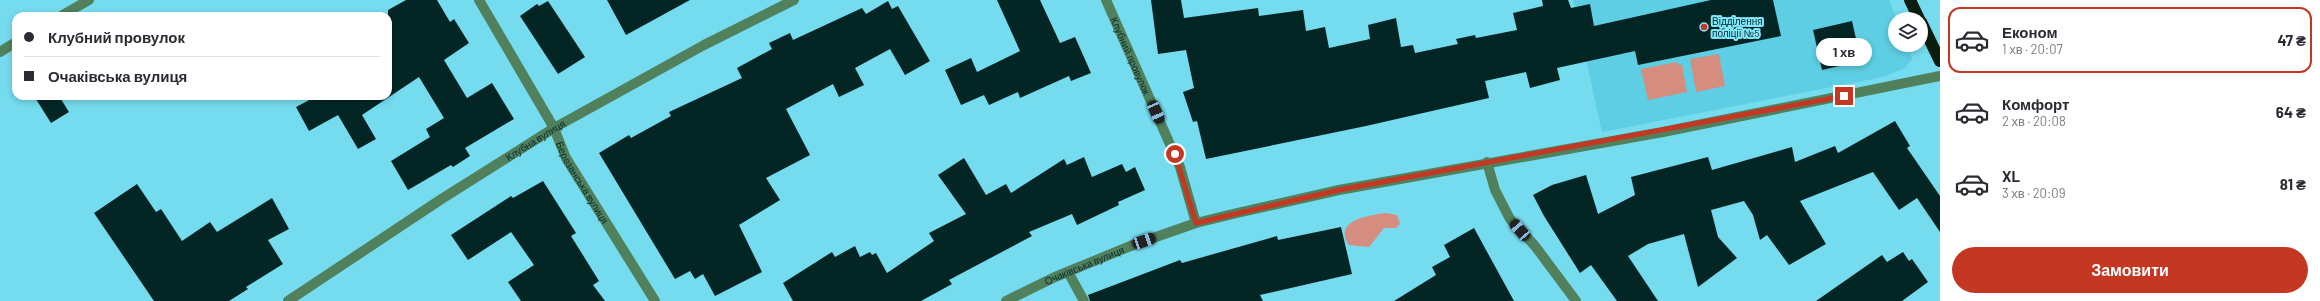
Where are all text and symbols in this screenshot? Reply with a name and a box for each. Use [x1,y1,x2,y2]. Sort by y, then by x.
map controls [1888,12,1928,52]
button: layers [1888,12,1928,52]
street label: Клубний провулок [1108,15,1153,97]
place label: Відділення поліції №5 [1712,15,1763,39]
marker: Відділення поліції №5 [1699,22,1709,32]
icon: car [1954,22,1990,58]
text: Економ [2002,23,2058,41]
text: Клубний провулок [48,28,185,46]
text: 47 ₴ [2278,31,2306,49]
callout: 1 хв [1816,38,1872,66]
text: 1 хв · 20:07 [2002,41,2063,57]
text: 1 хв [1833,44,1855,60]
text: Очаківська вулиця [48,67,187,85]
route end [1835,87,1853,105]
icon: car [1954,94,1990,130]
text: Комфорт [2002,95,2069,113]
car [1146,99,1166,125]
text: 64 ₴ [2276,103,2306,121]
text: 2 хв · 20:08 [2002,113,2066,129]
street label: Клубна вулиця [503,117,567,163]
street label: Березанська вулиця [554,140,611,226]
route start [1166,145,1184,163]
icon: car [1954,166,1990,202]
text: XL [2002,167,2020,185]
text: 81 ₴ [2280,175,2306,193]
text: 3 хв · 20:09 [2002,185,2065,201]
car [1508,217,1532,243]
car [1131,231,1157,251]
street label: Очаківська вулиця [1042,243,1126,287]
button: Замовити [1952,247,2308,293]

